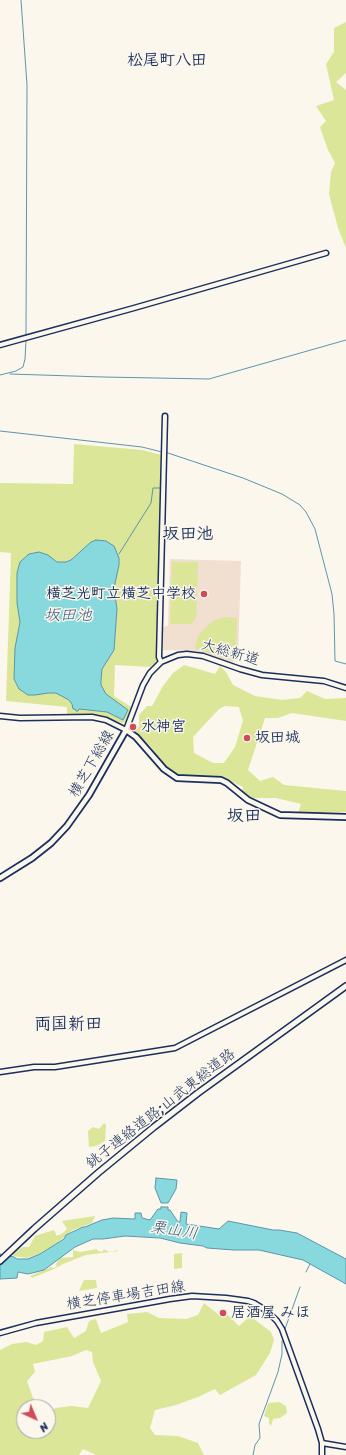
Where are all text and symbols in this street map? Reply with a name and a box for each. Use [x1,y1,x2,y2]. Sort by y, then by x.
district label: 松尾町八田 [127,51,207,71]
district label: 坂田池 [163,525,213,545]
place label: 横芝光町立横芝中学校 [46,585,196,603]
marker: 横芝光町立横芝中学校 [199,589,209,599]
water label: 坂田池 [44,606,92,626]
street label: 大総新道 [199,636,261,670]
place label: 水神宮 [141,718,186,736]
marker: 水神宮 [128,722,138,732]
street label: 横芝下総線 [65,727,119,801]
place label: 坂田城 [255,729,300,747]
marker: 坂田城 [242,733,252,743]
district label: 坂田 [227,807,261,827]
district label: 両国新田 [34,1015,102,1035]
street label: 銚子連絡道路;山武東総道路 [83,1045,239,1173]
water label: 栗山川 [149,1218,199,1244]
street label: 横芝停車場吉田線 [65,1278,187,1314]
place label: 居酒屋 みほ [231,1304,310,1322]
marker: 居酒屋 みほ [218,1308,228,1318]
north arrow [16,1399,56,1439]
text: N [35,1418,53,1437]

